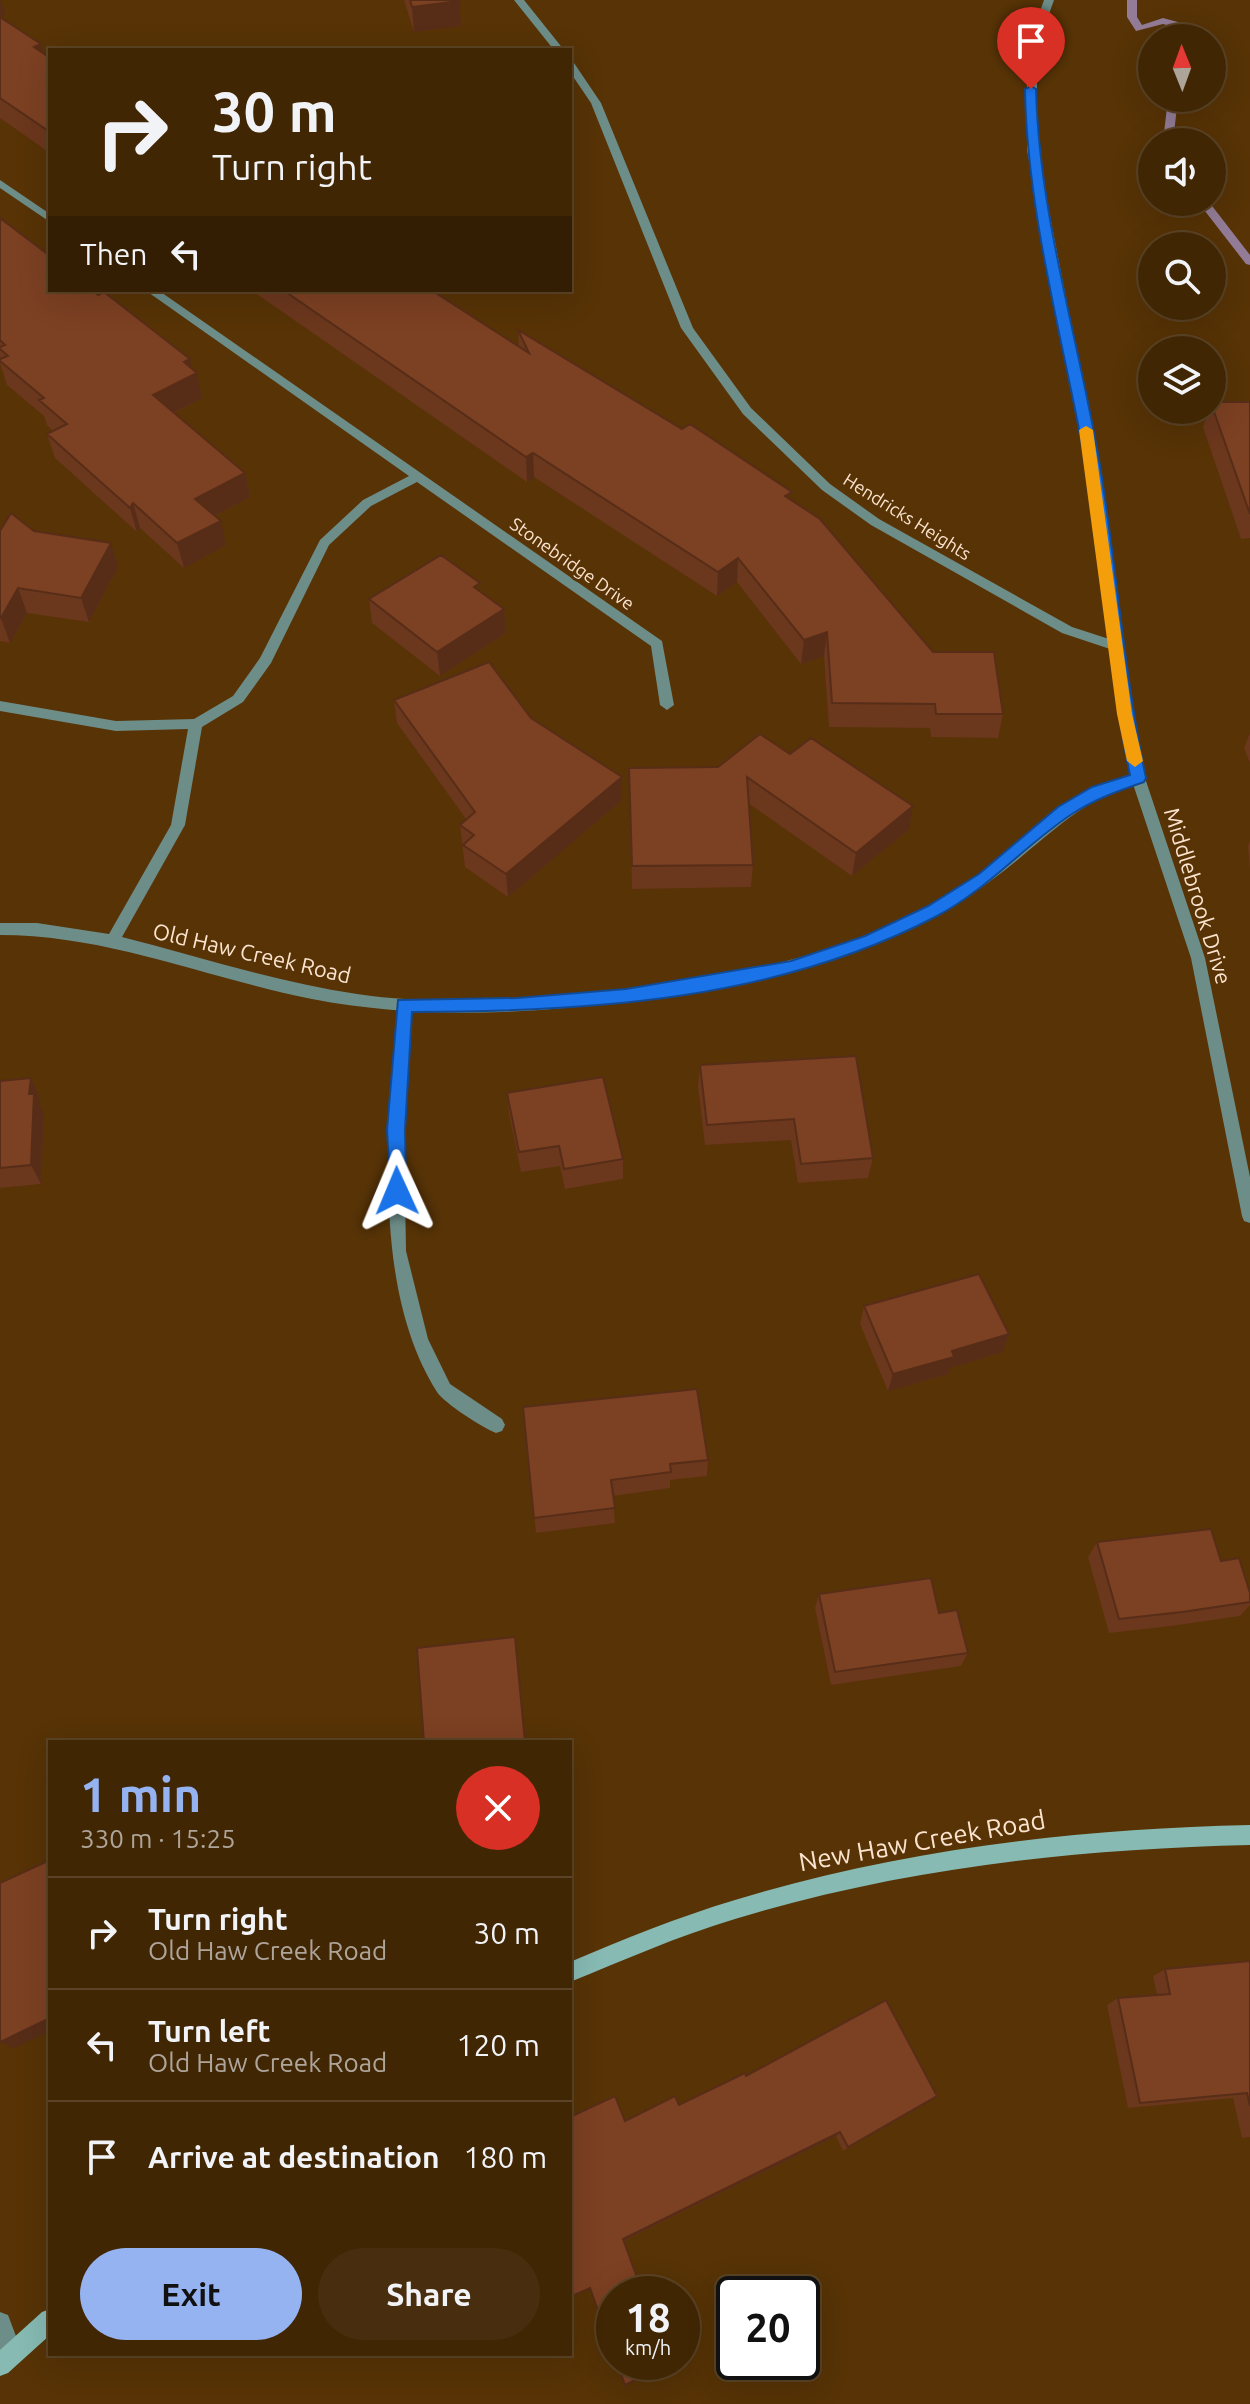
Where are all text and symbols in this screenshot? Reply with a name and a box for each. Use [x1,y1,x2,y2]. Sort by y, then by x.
pin [997,7,1065,89]
icon: arrive [1009,19,1053,63]
north arrow [1138,24,1226,112]
map controls [1138,24,1226,424]
icon: right [80,80,184,184]
text: 30 m [212,80,337,143]
button: sound [1138,128,1226,216]
text: Turn right [212,146,372,187]
icon: left [164,232,208,276]
button: search [1138,232,1226,320]
text: Then [80,237,148,271]
button: layers [1138,336,1226,424]
street label: Hendricks Heights [840,469,975,563]
street label: Stonebridge Drive [507,513,638,613]
street label: Middlebrook Drive [1160,805,1237,987]
street label: Old Haw Creek Road [151,918,354,987]
position arrow [355,1149,439,1233]
button: close [456,1766,540,1850]
text: 1 min [80,1767,201,1821]
street label: New Haw Creek Road [796,1805,1048,1877]
text: 330 m · 15:25 [80,1824,236,1853]
text: Turn right [148,1902,288,1936]
icon: right [80,1911,124,1955]
text: 30 m [473,1916,540,1950]
text: Old Haw Creek Road [148,1936,387,1965]
text: Turn left [148,2014,270,2048]
icon: left [80,2023,124,2067]
text: 120 m [456,2028,540,2062]
text: Old Haw Creek Road [148,2048,387,2077]
icon: arrive [80,2135,124,2179]
text: Arrive at destination [148,2140,440,2174]
text: 180 m [464,2140,547,2174]
button: Exit [80,2248,302,2340]
button: Share [318,2248,540,2340]
speed limit sign: 20 [716,2276,820,2380]
text: 18 [625,2295,671,2340]
text: km/h [625,2336,671,2359]

